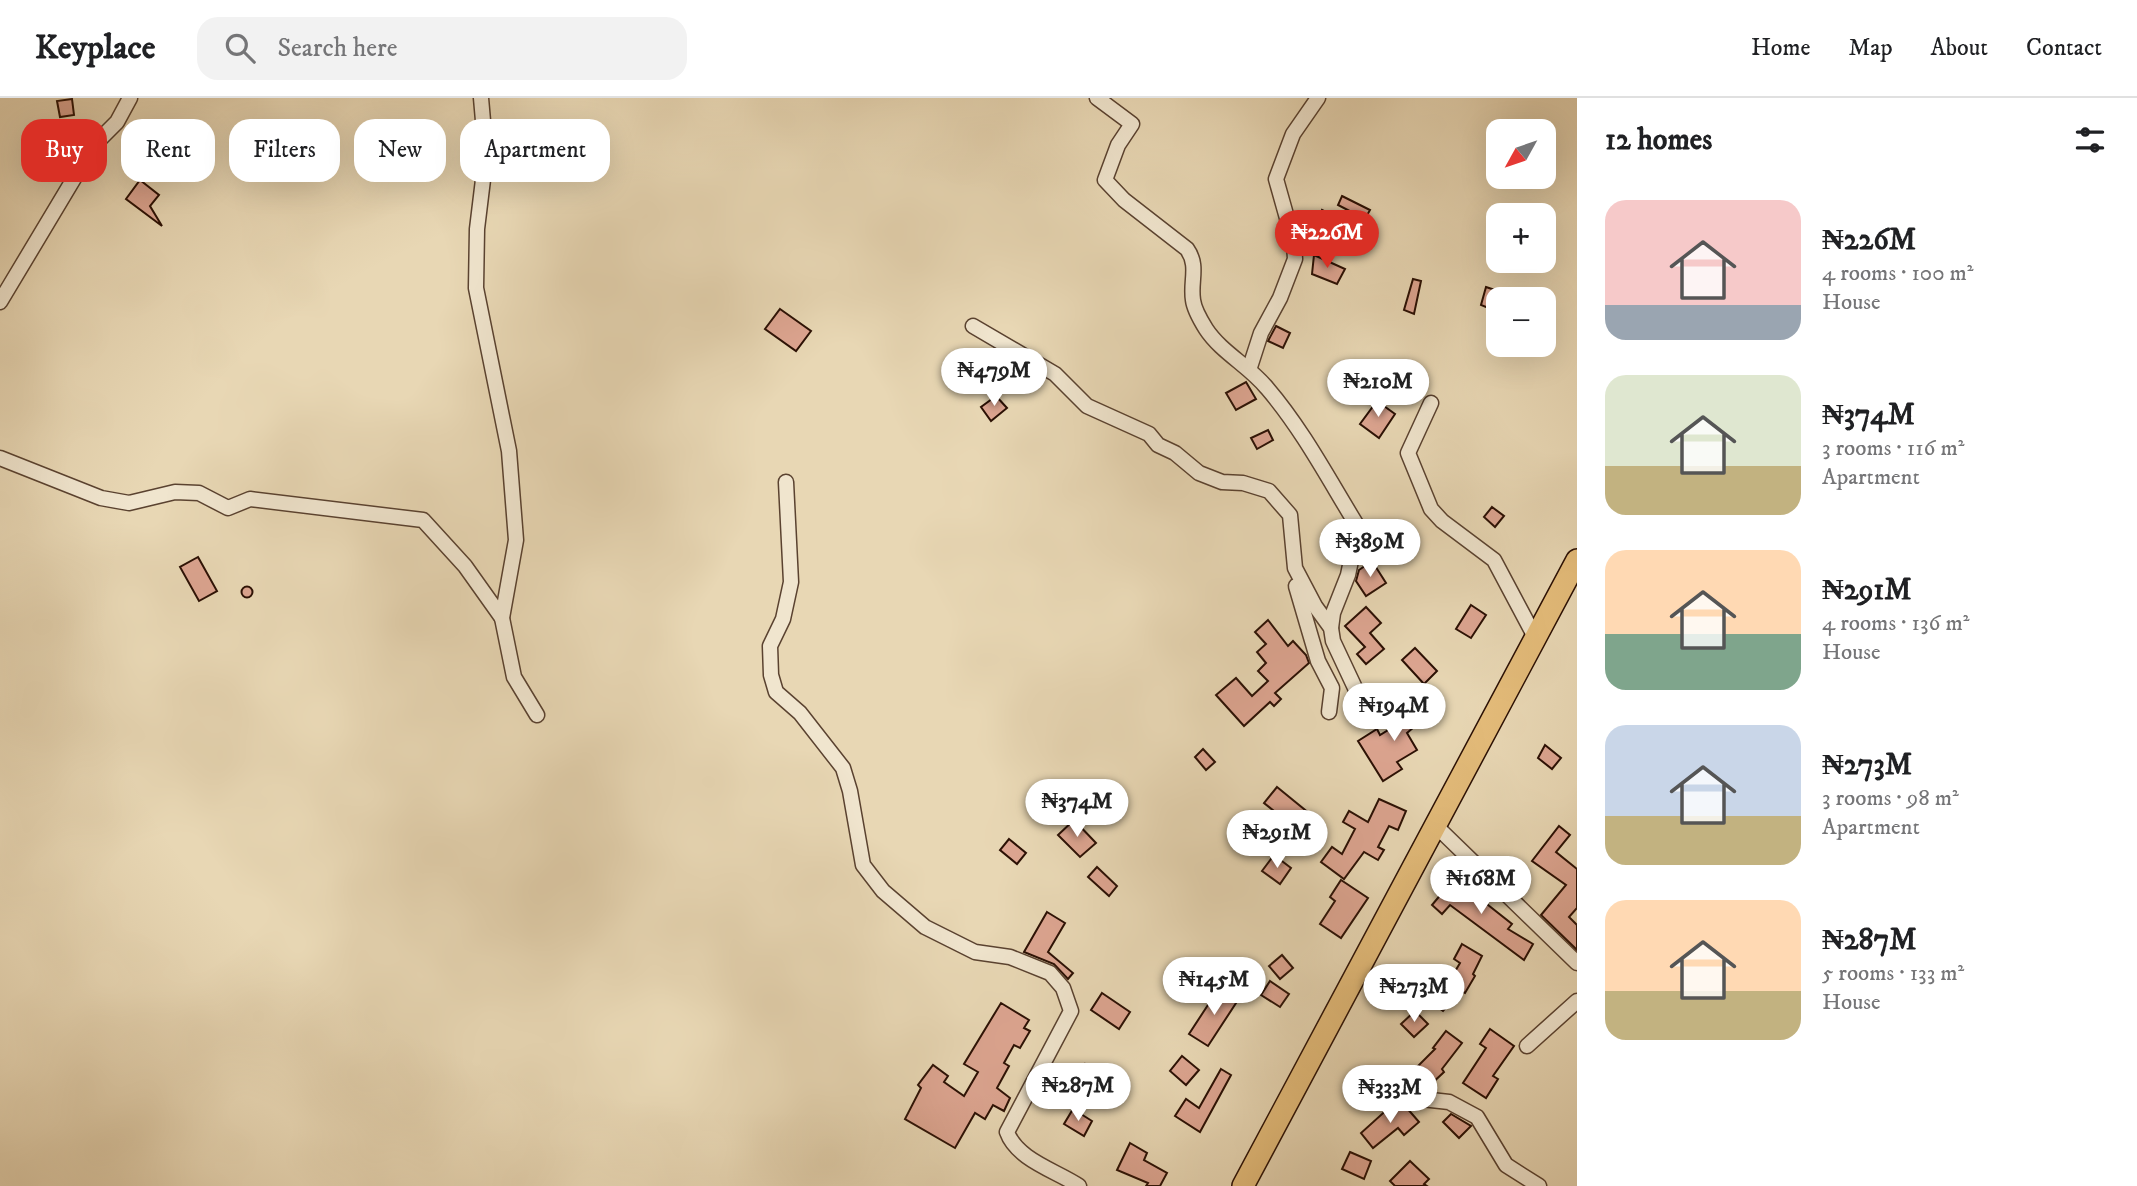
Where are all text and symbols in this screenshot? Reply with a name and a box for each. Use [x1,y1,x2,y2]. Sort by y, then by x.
search box [197,17,687,80]
text: Keyplace [35,28,155,69]
icon: search [221,29,259,67]
text: Search here [277,32,398,65]
text: Home [1751,33,1810,63]
text: Map [1848,33,1893,63]
text: About [1931,33,1988,63]
text: Contact [2026,33,2102,63]
chip: Buy [21,119,107,182]
chip: Rent [121,119,215,182]
chip: Filters [229,119,340,182]
chip: New [354,119,446,182]
chip: Apartment [460,119,610,182]
north arrow [1486,119,1556,189]
map controls [1486,119,1556,357]
icon: filters [2071,121,2109,159]
text: 12 homes [1605,122,1712,159]
button: + [1486,203,1556,273]
pin: ₦226M [1278,211,1376,270]
text: ₦226M [1291,218,1363,247]
text: ₦226M [1822,222,1916,259]
icon: home [1661,228,1745,312]
text: 4 rooms · 100 m² [1822,259,1974,288]
button: − [1486,287,1556,357]
text: House [1822,288,1880,317]
pin: ₦479M [945,348,1043,408]
text: ₦479M [957,356,1031,385]
pin: ₦210M [1329,360,1427,419]
text: ₦210M [1343,367,1413,396]
text: ₦374M [1822,397,1915,434]
icon: home [1661,403,1745,487]
text: 3 rooms · 116 m² [1822,434,1965,463]
text: Apartment [1822,463,1920,492]
pin: ₦389M [1321,519,1419,579]
text: ₦389M [1335,527,1405,556]
text: ₦291M [1822,572,1912,609]
icon: home [1661,578,1745,662]
text: 4 rooms · 136 m² [1822,609,1969,638]
text: House [1822,638,1880,667]
pin: ₦194M [1345,684,1443,743]
text: ₦194M [1359,691,1429,720]
text: ₦273M [1822,747,1912,784]
icon: home [1661,753,1745,837]
pin: ₦374M [1028,780,1126,839]
text: 3 rooms · 98 m² [1822,784,1959,813]
text: ₦374M [1041,787,1113,816]
pin: ₦291M [1228,810,1326,870]
text: Apartment [1822,813,1920,842]
text: ₦291M [1243,818,1311,847]
pin: ₦168M [1432,856,1530,916]
text: ₦168M [1446,864,1516,893]
text: ₦287M [1822,922,1917,959]
icon: home [1661,928,1745,1012]
pin: ₦145M [1165,958,1263,1017]
text: 5 rooms · 133 m² [1822,959,1964,988]
pin: ₦273M [1365,964,1463,1024]
text: ₦145M [1179,965,1249,994]
text: ₦273M [1379,972,1449,1001]
text: House [1822,988,1880,1017]
pin: ₦287M [1029,1063,1127,1123]
pin: ₦333M [1341,1066,1439,1125]
text: ₦287M [1042,1071,1114,1100]
text: ₦333M [1358,1073,1422,1102]

